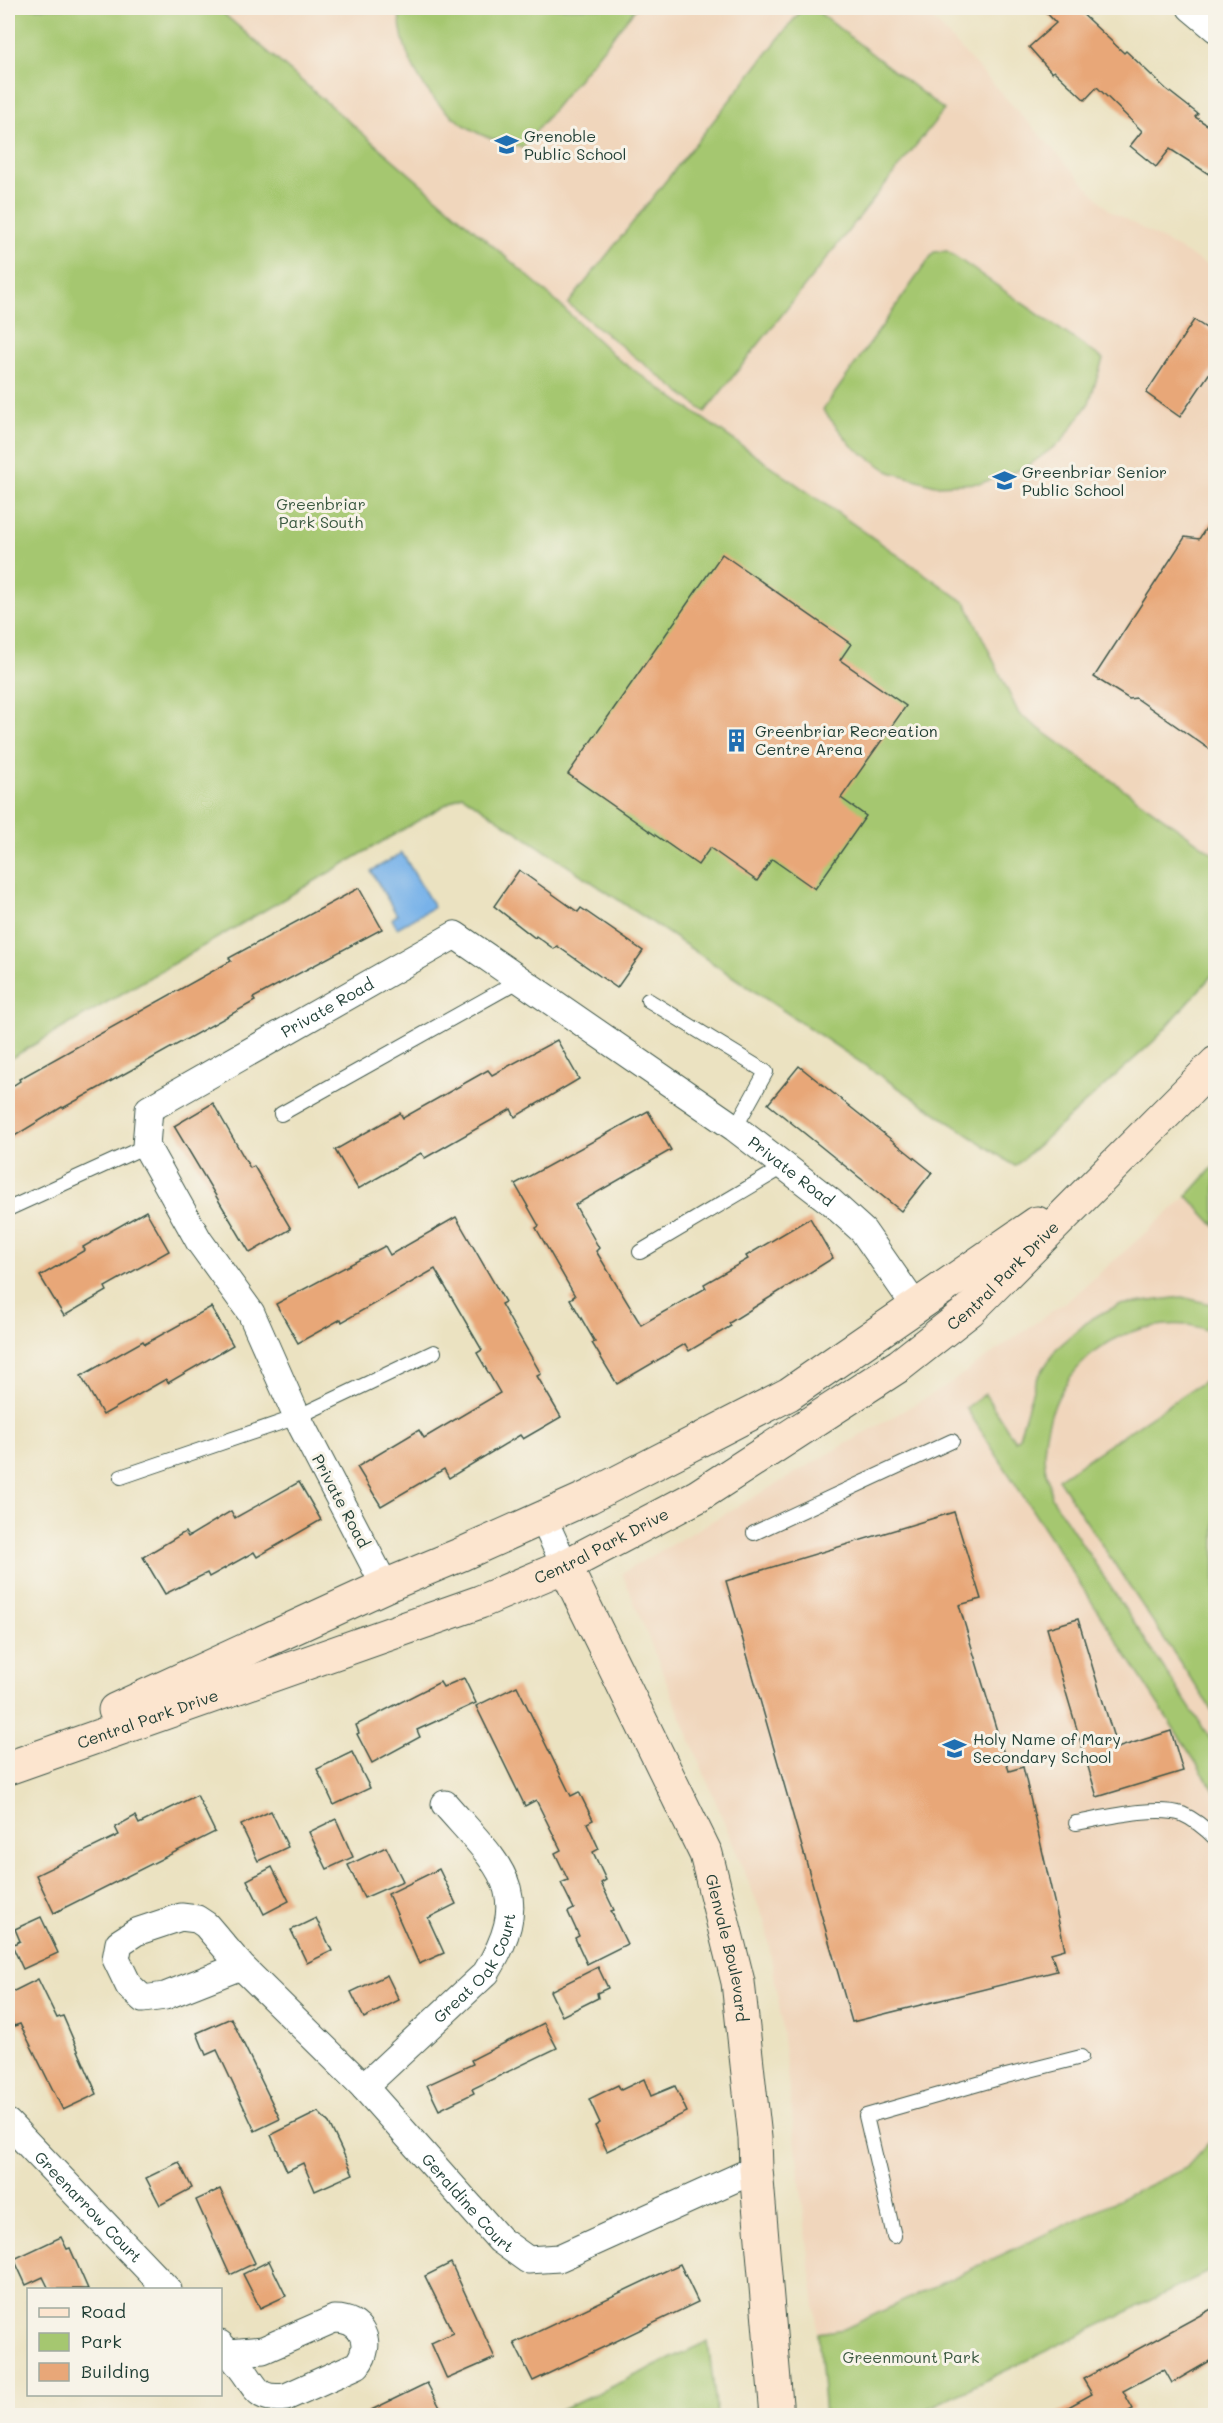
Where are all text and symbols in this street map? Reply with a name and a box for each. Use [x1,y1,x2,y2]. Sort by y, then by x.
place label: Grenoble Public School [524,125,627,164]
school or university icon: Grenoble Public School [493,132,519,158]
place label: Greenbriar Senior Public School [1022,461,1167,500]
school or university icon: Greenbriar Senior Public School [991,468,1017,494]
park label: Greenbriar Park South [276,493,366,532]
place label: Greenbriar Recreation Centre Arena [755,720,938,759]
building icon: Greenbriar Recreation Centre Arena [724,727,750,753]
street label: Private Road [277,973,377,1042]
street label: Private Road [744,1131,839,1211]
street label: Central Park Drive [942,1216,1063,1334]
street label: Private Road [308,1450,375,1551]
street label: Central Park Drive [531,1502,672,1588]
street label: Central Park Drive [74,1684,221,1753]
place label: Holy Name of Mary Secondary School [973,1728,1121,1767]
school or university icon: Holy Name of Mary Secondary School [942,1735,968,1761]
street label: Glenvale Boulevard [701,1872,753,2023]
street label: Great Oak Court [428,1912,520,2027]
street label: Greenarrow Court [30,2146,147,2267]
street label: Geraldine Court [418,2148,518,2257]
legend [27,2288,222,2396]
text: Road [81,2299,126,2323]
text: Park [81,2329,122,2353]
park label: Greenmount Park [843,2346,979,2367]
text: Building [81,2359,149,2383]

